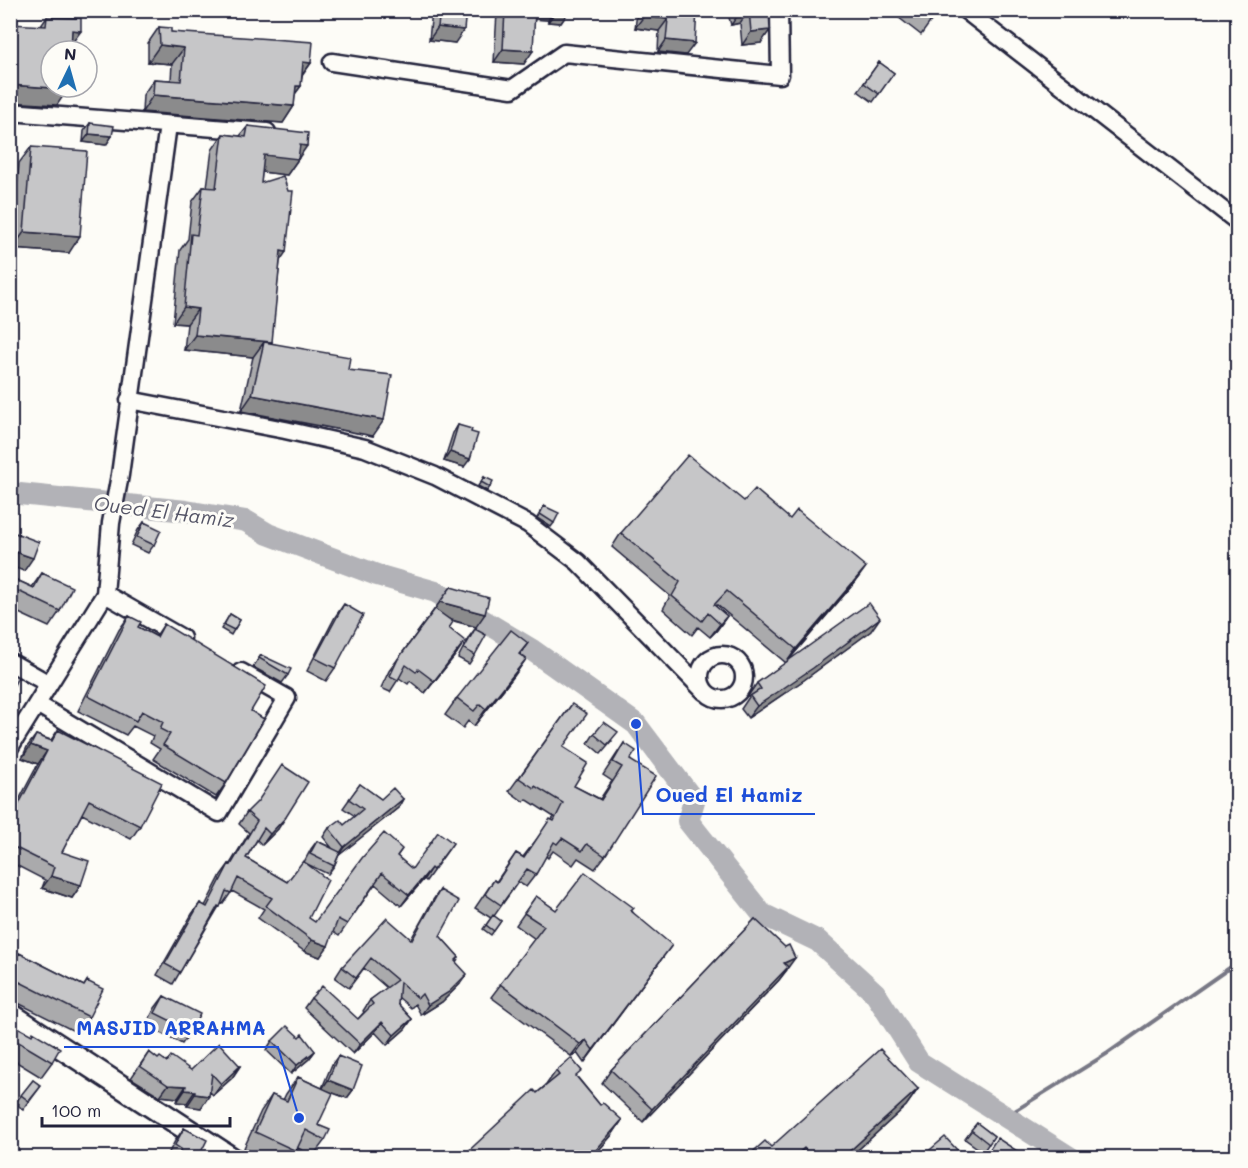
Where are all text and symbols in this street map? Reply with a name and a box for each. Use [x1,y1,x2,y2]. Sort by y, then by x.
north arrow [39,39,99,99]
text: N [63,43,77,65]
water label: Oued El Hamiz [92,490,236,533]
callout: Oued El Hamiz [643,776,815,814]
text: Oued El Hamiz [655,781,803,807]
callout: MASJID ARRAHMA [64,1009,278,1047]
text: MASJID ARRAHMA [76,1014,266,1040]
scale bar [42,1090,230,1128]
text: 100 m [51,1098,101,1122]

